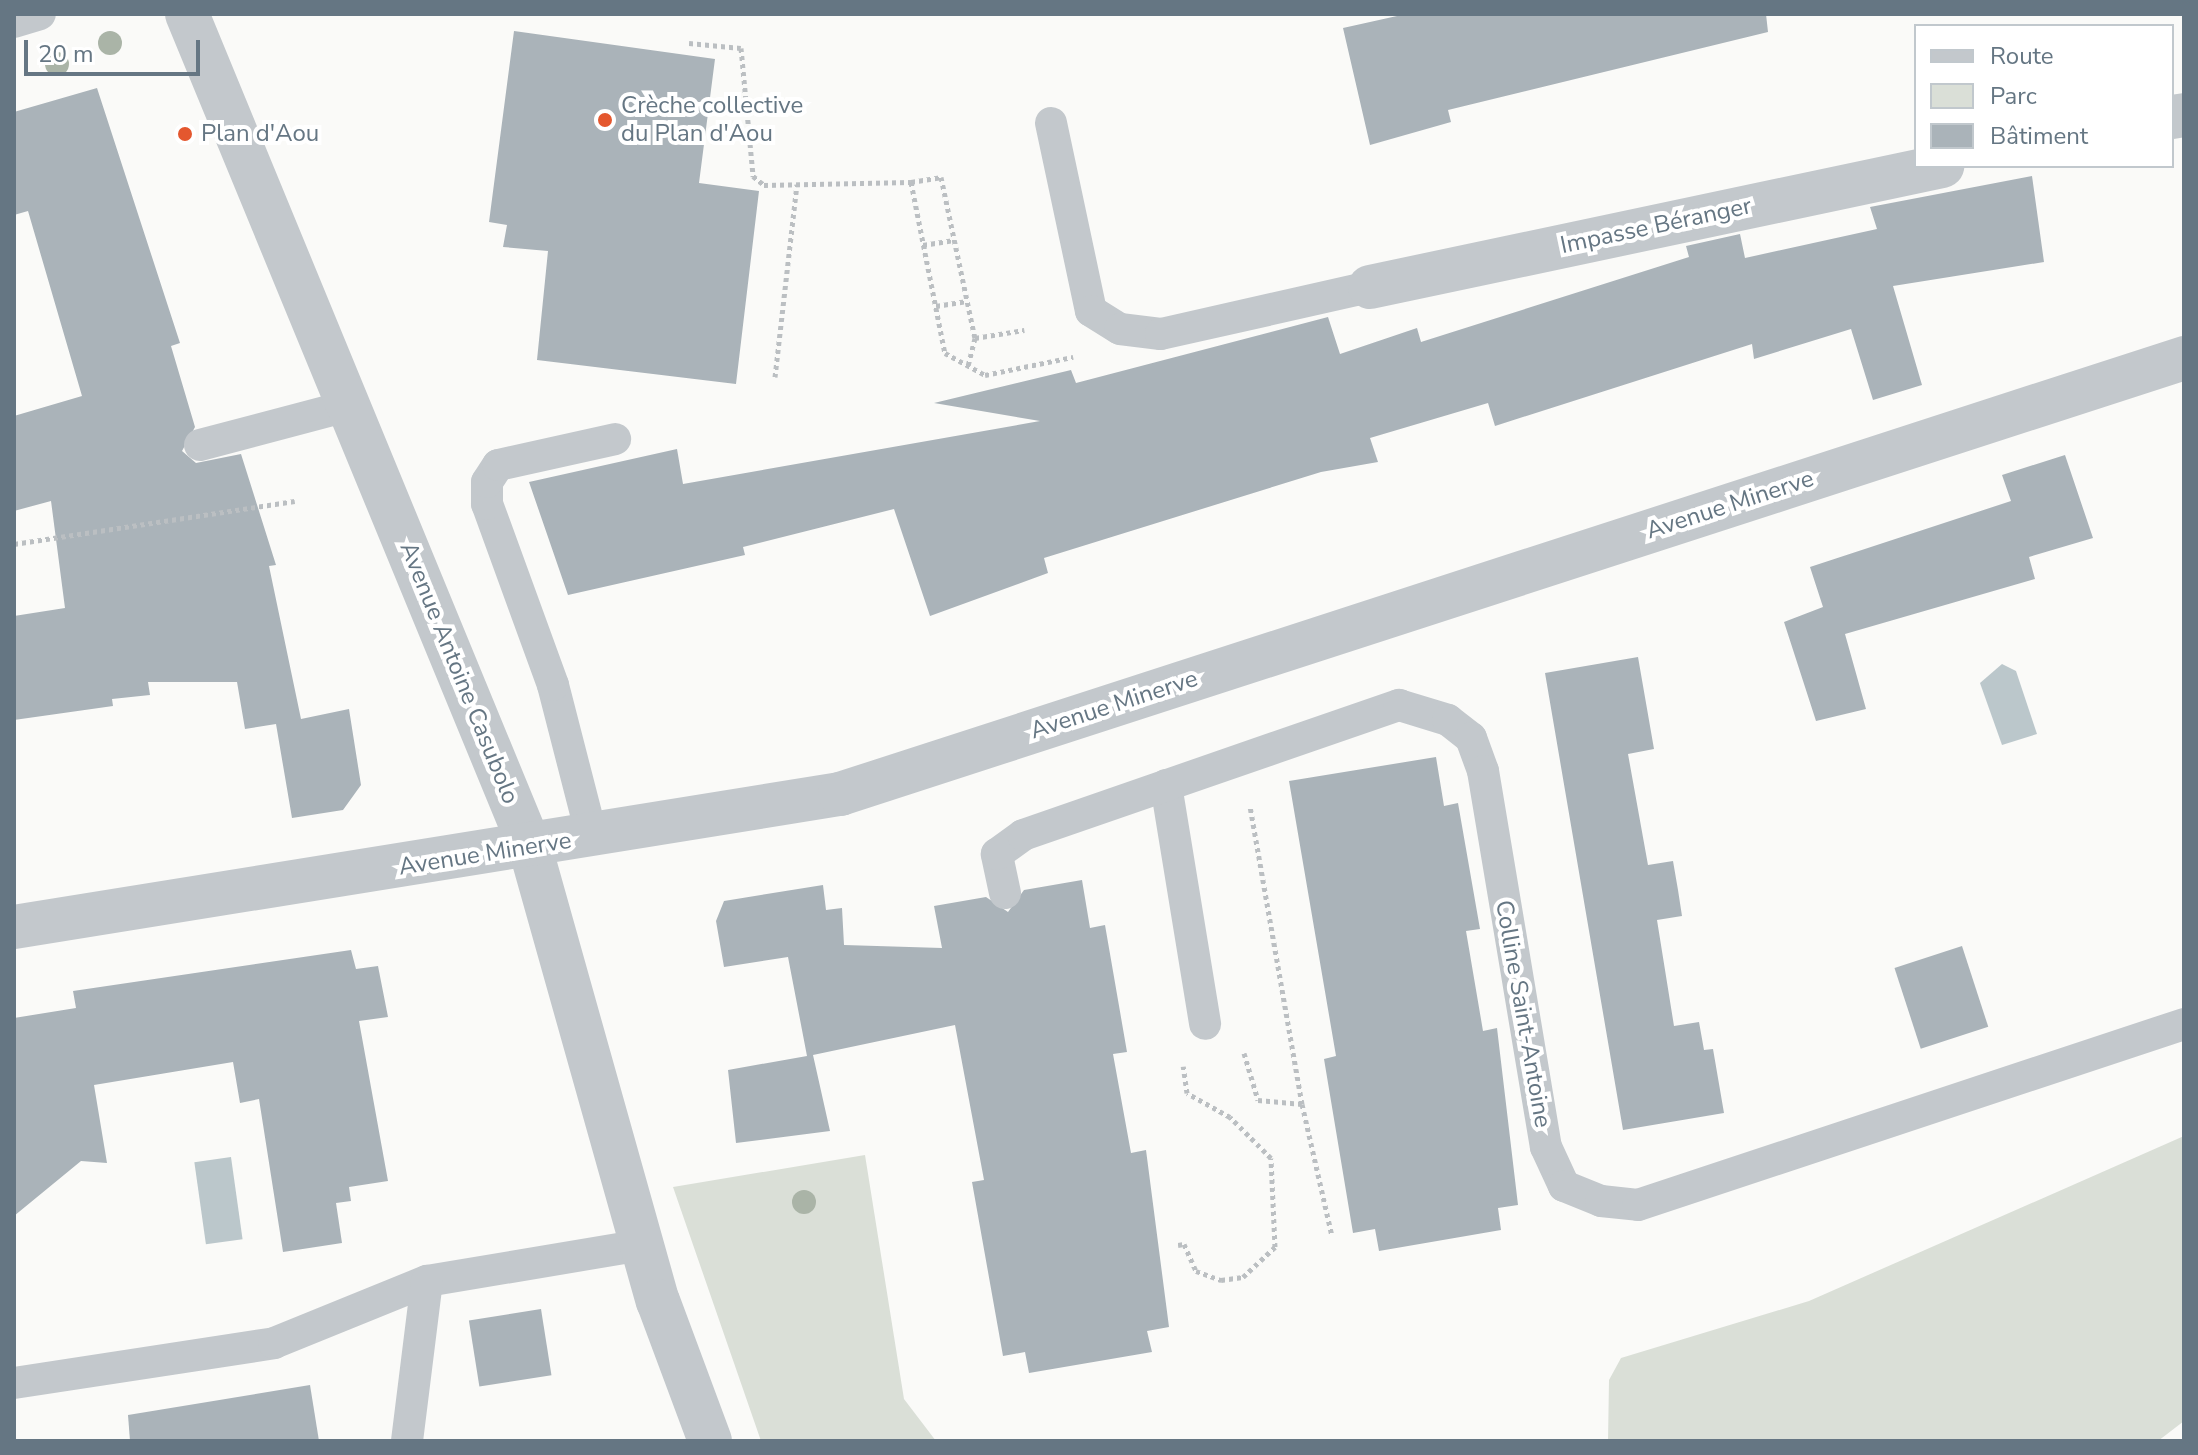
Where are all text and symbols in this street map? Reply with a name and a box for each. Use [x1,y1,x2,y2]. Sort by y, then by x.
scale bar [28,24,204,74]
legend [1914,24,2174,168]
text: 20 m [38,38,94,70]
text: Route [1990,40,2054,72]
text: Parc [1990,80,2037,112]
place label: Crèche collective du Plan d'Aou [621,92,803,148]
marker: Crèche collective du Plan d'Aou [596,111,614,129]
place label: Plan d'Aou [201,120,319,148]
text: Bâtiment [1990,120,2088,152]
marker: Plan d'Aou [176,125,194,143]
street label: Impasse Béranger [1558,192,1754,260]
street label: Avenue Minerve [1643,464,1817,546]
street label: Avenue Antoine Casubolo [393,538,525,808]
street label: Avenue Minerve [1027,664,1201,746]
street label: Avenue Minerve [397,826,573,882]
street label: Colline Saint-Antoine [1489,898,1557,1130]

